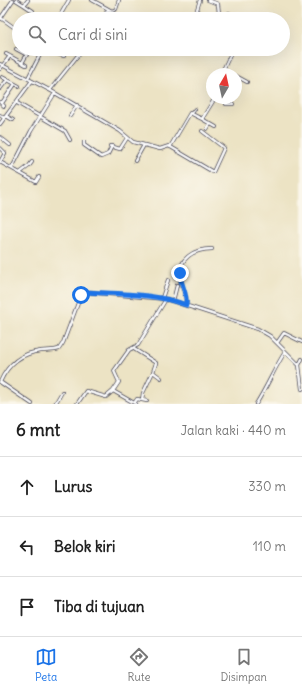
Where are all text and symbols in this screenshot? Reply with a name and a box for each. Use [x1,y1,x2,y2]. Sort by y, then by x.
search box [12,12,290,56]
icon: search [26,23,48,45]
text: Cari di sini [58,25,127,44]
north arrow [206,68,242,104]
route end [171,264,189,282]
route start [72,286,90,304]
text: 6 mnt [16,419,60,441]
text: Jalan kaki · 440 m [180,422,286,439]
icon: ahead [16,476,38,498]
text: Lurus [54,477,92,496]
text: 330 m [248,478,286,495]
icon: left [16,536,38,558]
text: Belok kiri [54,537,115,556]
text: 110 m [253,538,286,555]
icon: arrive [16,596,38,618]
text: Tiba di tujuan [54,597,144,616]
tab: Peta [35,646,57,684]
tab: Rute [127,646,150,684]
tab: Disimpan [221,646,267,684]

